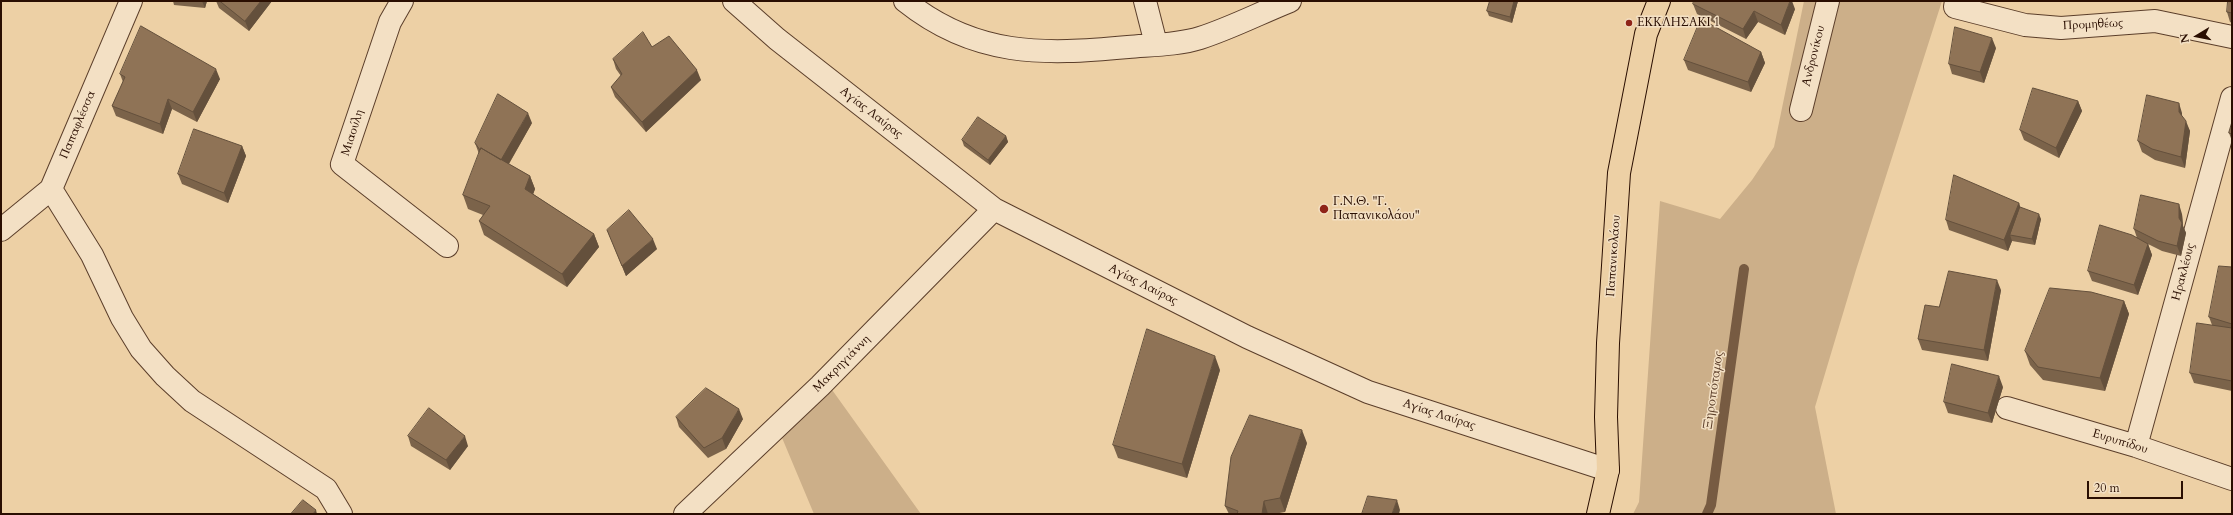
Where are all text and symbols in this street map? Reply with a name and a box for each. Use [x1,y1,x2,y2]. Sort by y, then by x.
place label: ΕΚΚΛΗΣΑΚΙ 1 [1637,16,1720,30]
street label: Προμηθέως [2062,16,2124,34]
north arrow [2177,16,2217,56]
marker: ΕΚΚΛΗΣΑΚΙ 1 [1624,18,1634,28]
street label: Ανδρονίκου [1799,24,1829,88]
text: N [2176,32,2193,44]
street label: Αγίας Λαύρας [837,84,905,142]
street label: Παπαφλέσσα [57,89,99,161]
street label: Μιαούλη [339,108,367,158]
place label: Γ.Ν.Θ. "Γ. Παπανικολάου" [1333,195,1420,223]
marker: Γ.Ν.Θ. "Γ. Παπανικολάου" [1318,203,1330,215]
street label: Παπανικολάου [1604,215,1624,297]
street label: Ηρακλέους [2169,242,2199,302]
street label: Αγίας Λαύρας [1106,261,1180,309]
street label: Μακρηγιάννη [810,332,874,396]
water label: Ξηροπόταμος [1701,350,1727,430]
street label: Αγίας Λαύρας [1401,396,1477,434]
street label: Ευρυπίδου [2091,427,2149,457]
scale bar [2089,473,2185,499]
text: 20 m [2094,480,2120,496]

